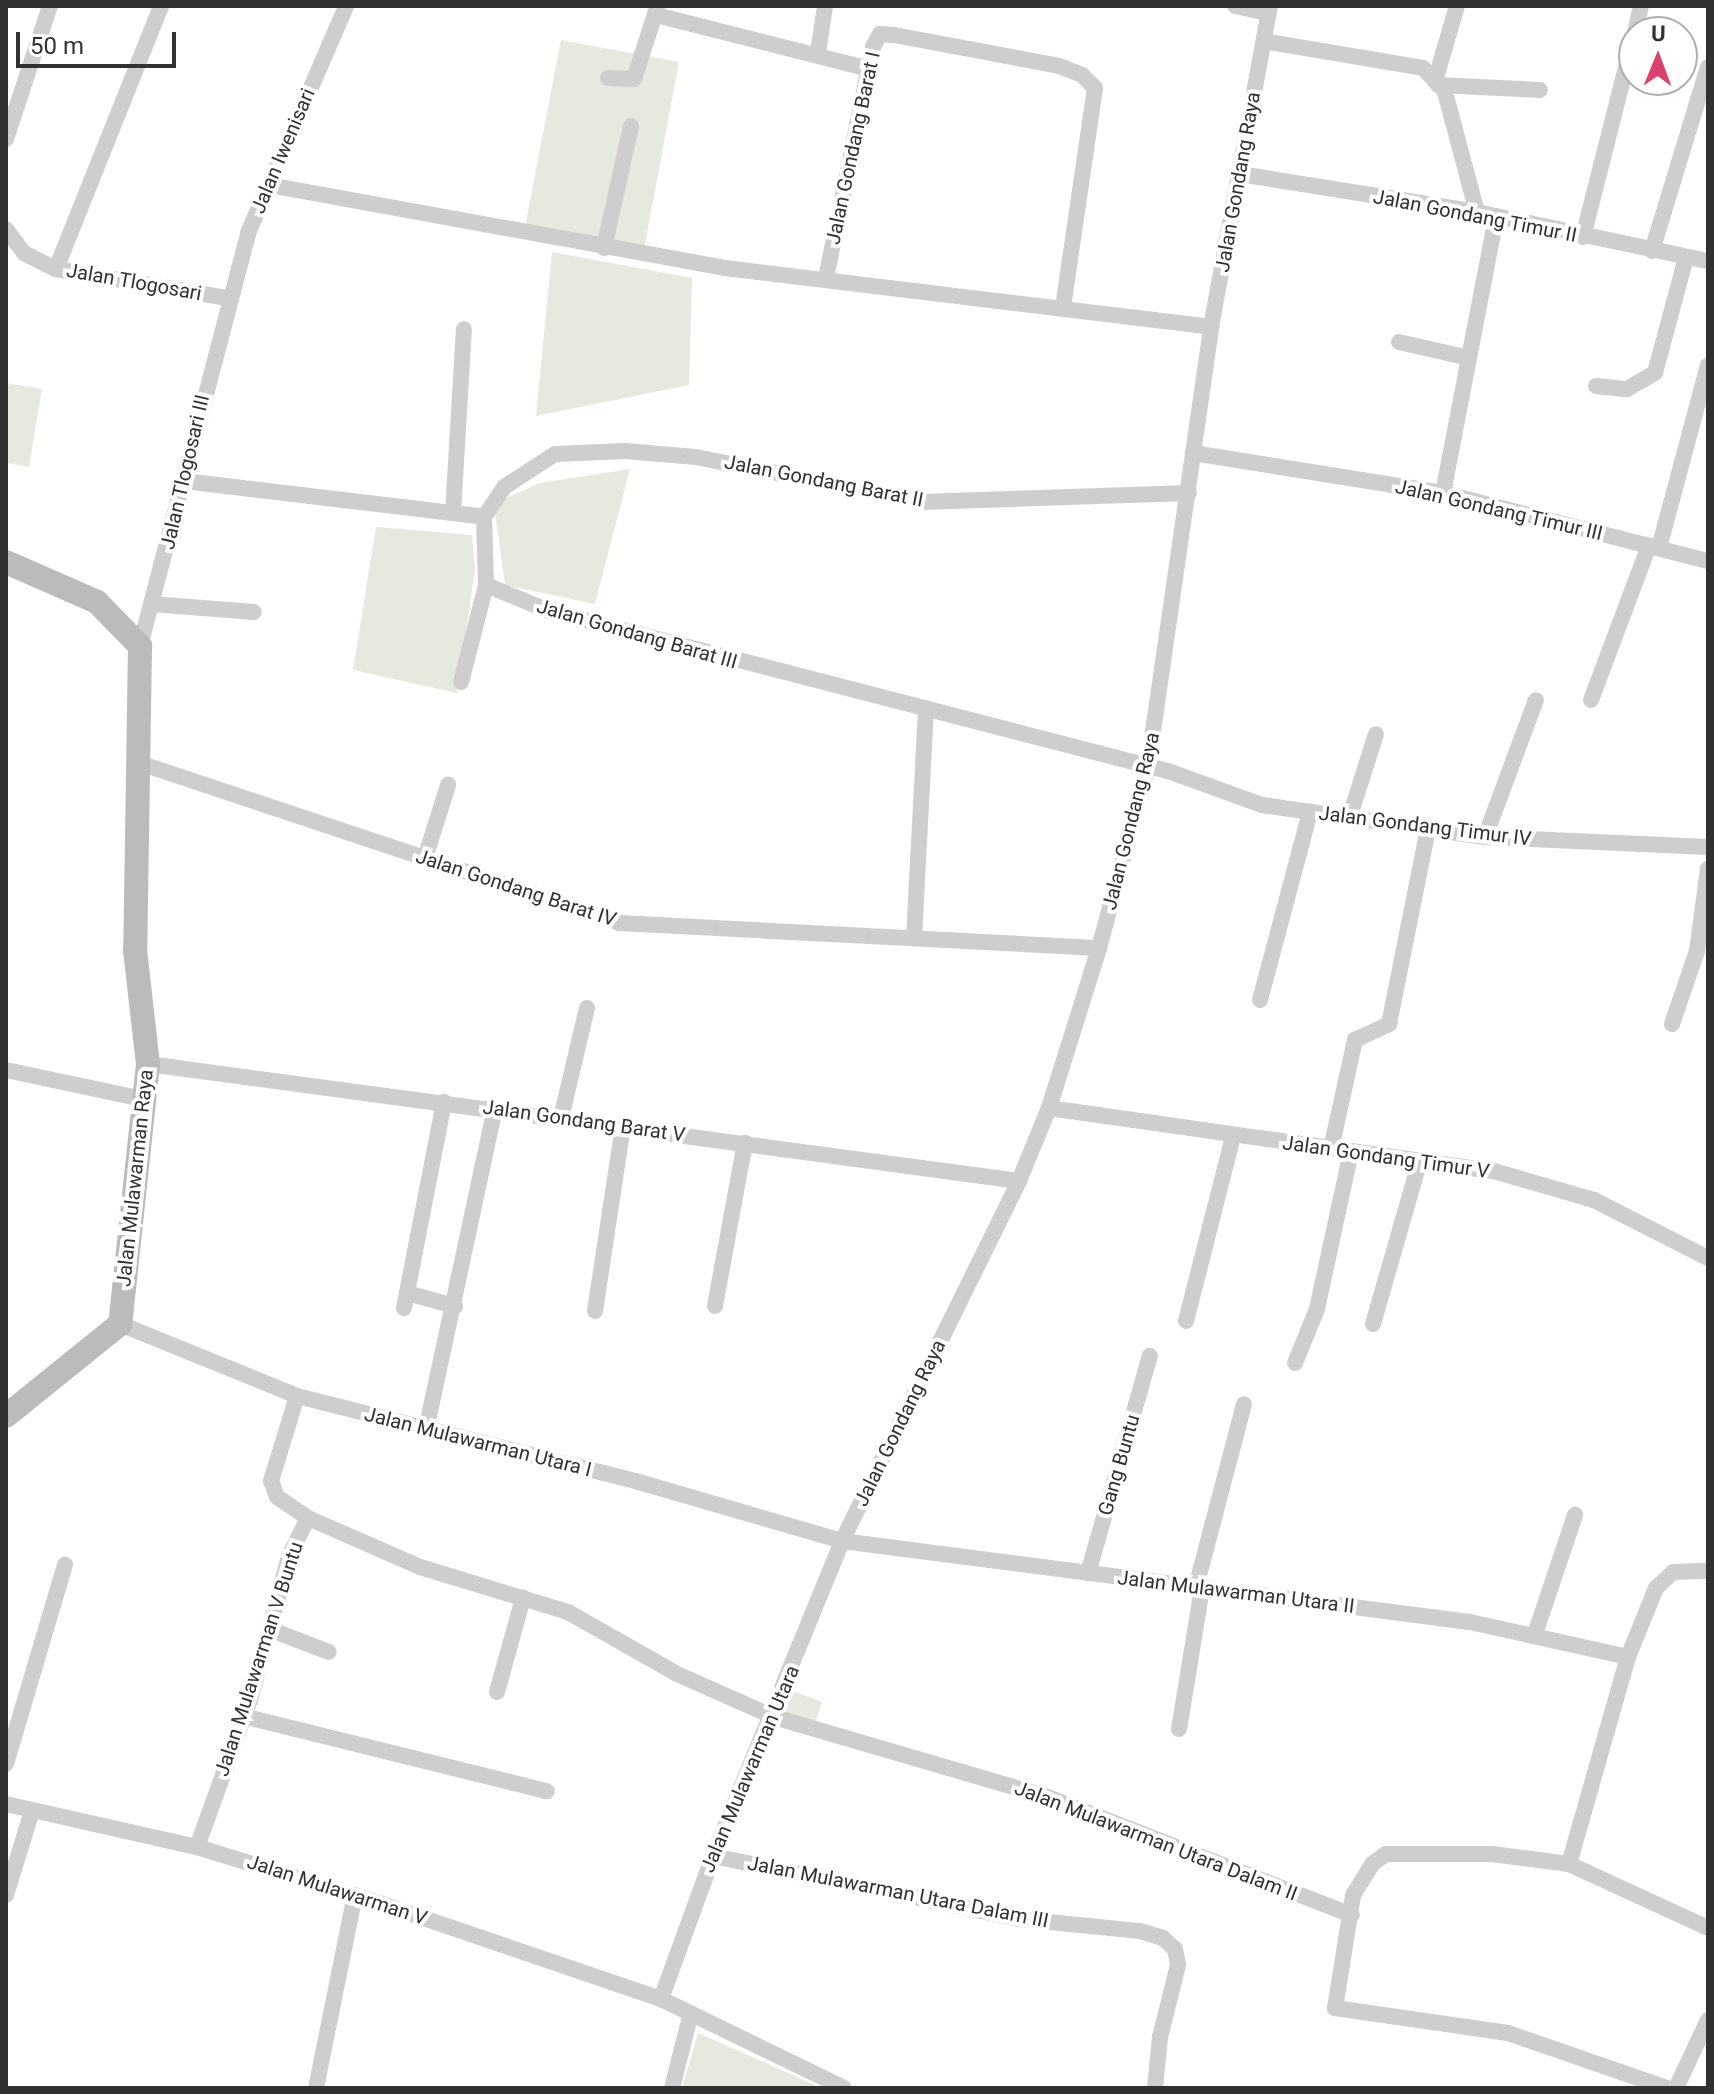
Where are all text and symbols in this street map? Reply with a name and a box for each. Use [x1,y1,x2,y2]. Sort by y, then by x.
scale bar [20,16,180,66]
north arrow [1618,16,1698,96]
text: U [1651,21,1666,46]
text: 50 m [30,32,84,60]
street label: Jalan Gondang Barat I [821,49,885,247]
street label: Jalan Iwenisari [246,85,320,217]
street label: Jalan Gondang Raya [1210,90,1266,274]
street label: Jalan Gondang Timur II [1371,184,1579,248]
street label: Jalan Tlogosari [64,258,204,306]
street label: Jalan Tlogosari III [155,392,215,552]
street label: Jalan Gondang Barat II [723,450,925,512]
street label: Jalan Gondang Timur III [1393,474,1605,546]
street label: Jalan Gondang Barat III [534,594,740,674]
street label: Jalan Gondang Raya [1097,730,1165,912]
street label: Jalan Gondang Timur IV [1317,801,1533,851]
street label: Jalan Gondang Barat IV [413,844,619,932]
street label: Jalan Mulawarman Raya [112,1068,158,1288]
street label: Jalan Gondang Barat V [481,1095,687,1147]
street label: Jalan Gondang Timur V [1281,1131,1491,1183]
street label: Jalan Gondang Raya [849,1336,951,1510]
street label: Jalan Mulawarman Utara I [362,1402,594,1482]
street label: Gang Buntu [1093,1412,1145,1518]
street label: Jalan Mulawarman V Buntu [210,1539,308,1779]
street label: Jalan Mulawarman Utara II [1116,1566,1356,1618]
street label: Jalan Mulawarman Utara [695,1662,805,1876]
street label: Jalan Mulawarman Utara Dalam II [1011,1776,1301,1906]
street label: Jalan Mulawarman V [244,1850,430,1930]
street label: Jalan Mulawarman Utara Dalam III [745,1851,1051,1933]

